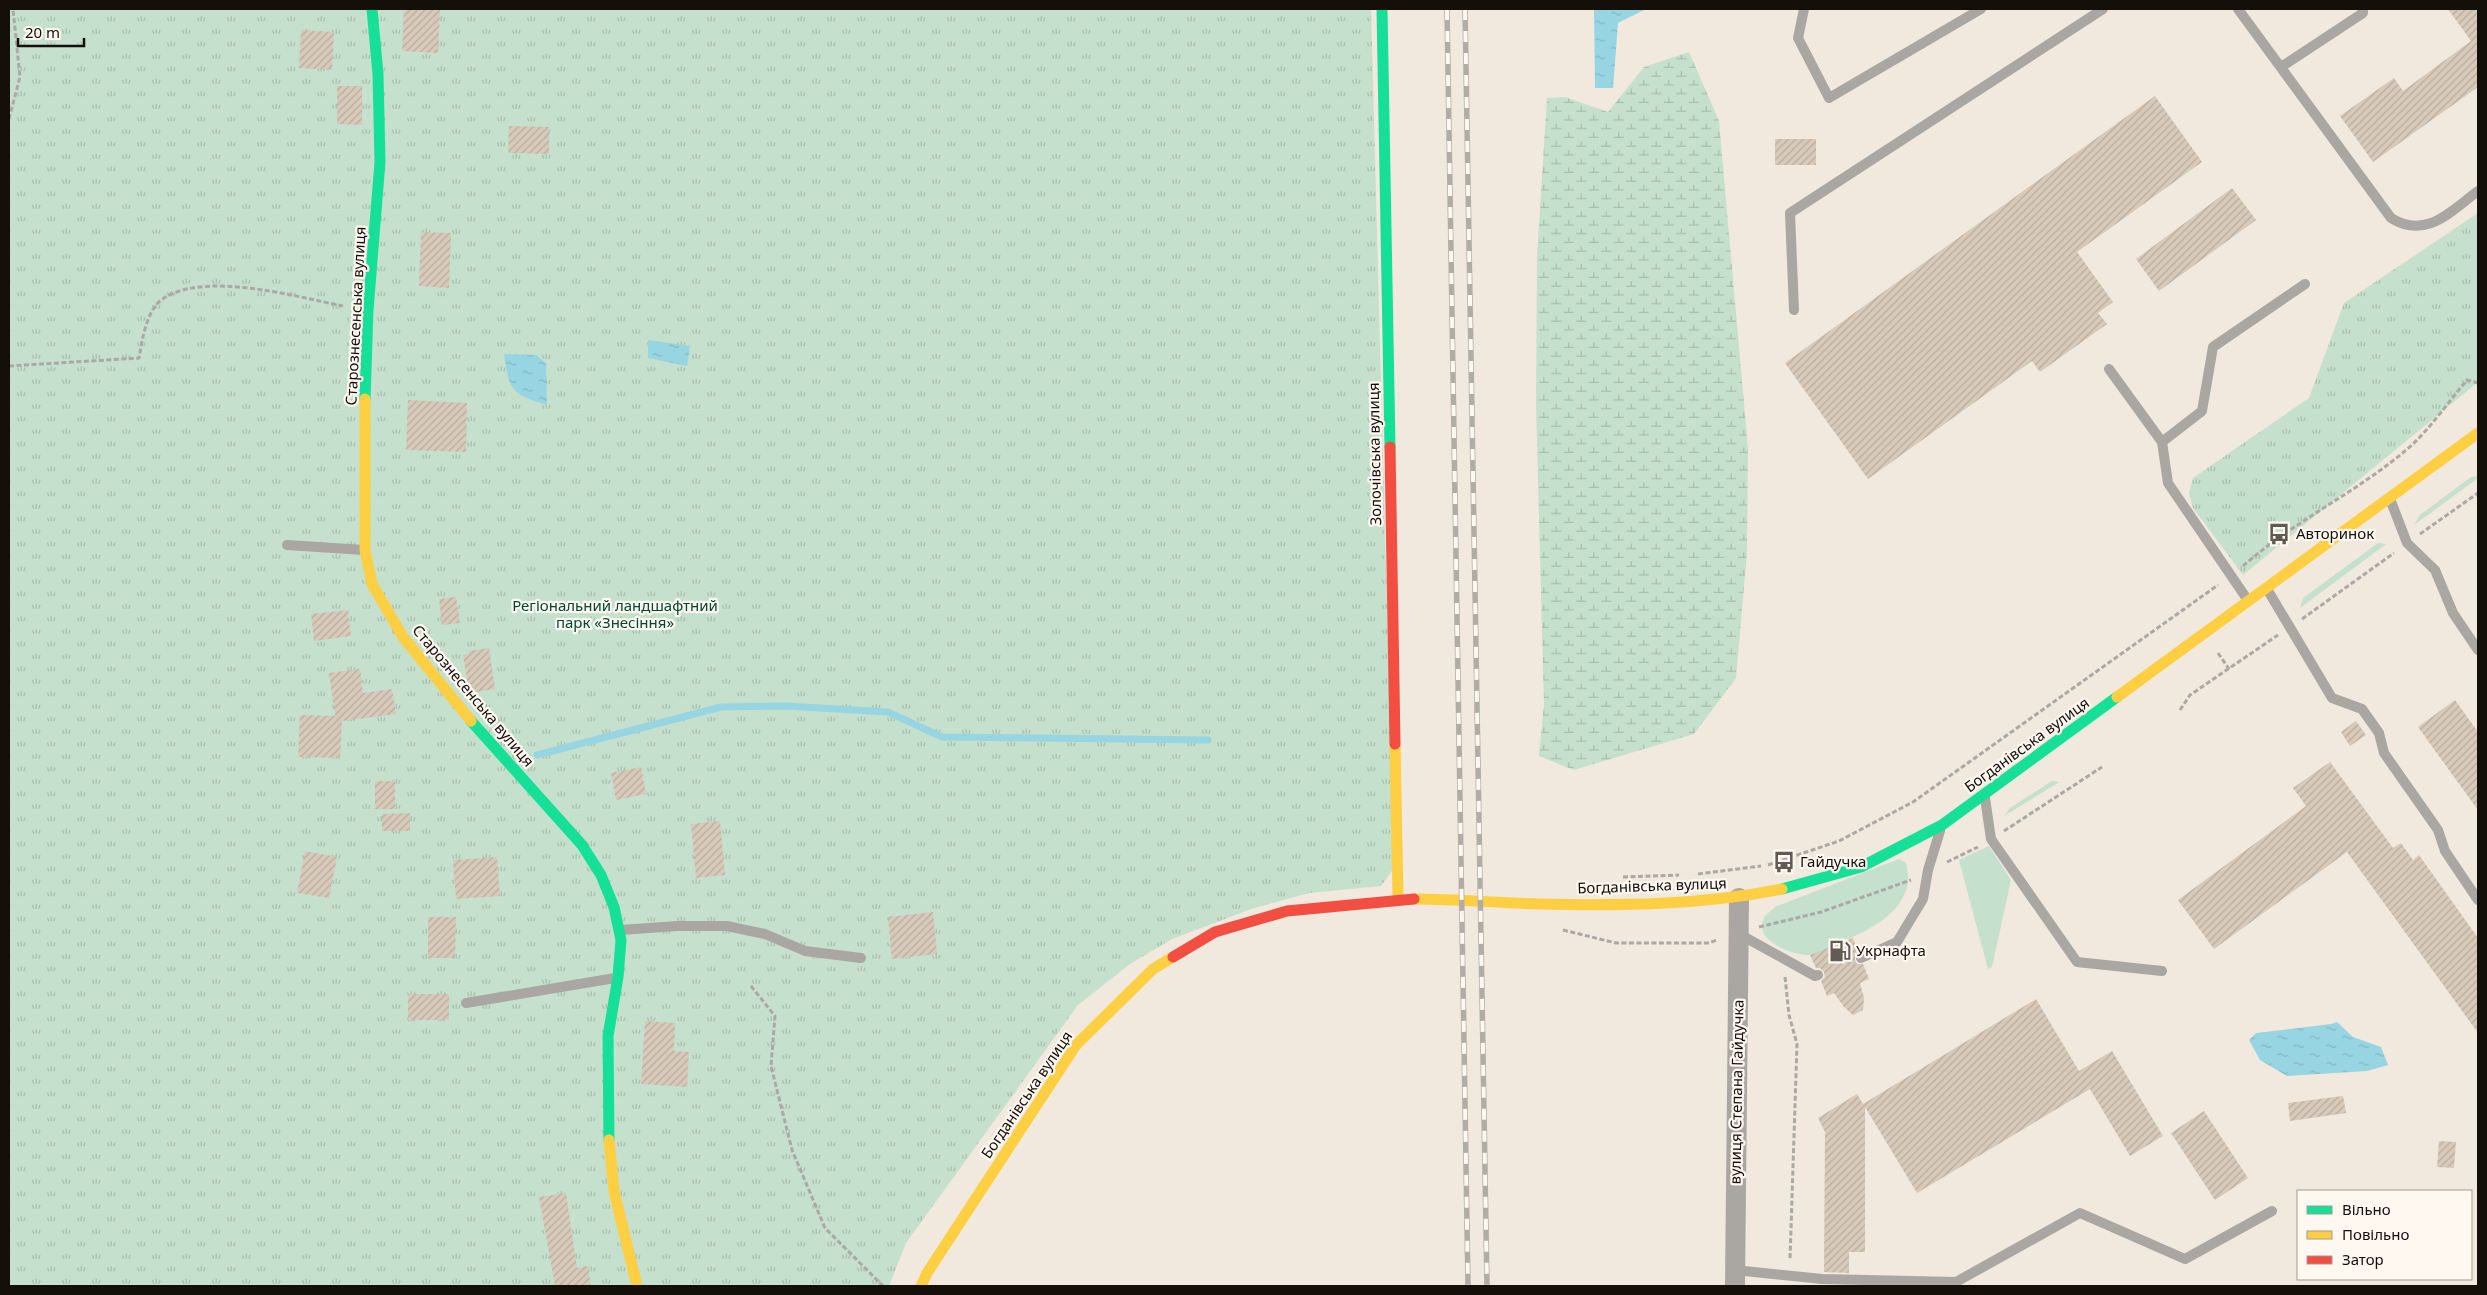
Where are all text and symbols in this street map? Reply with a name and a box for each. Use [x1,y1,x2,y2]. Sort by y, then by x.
scale bar [18,15,84,47]
text: 20 m [25,22,60,42]
street label: Старознесенська вулиця [340,226,370,406]
street label: Золочівська вулиця [1363,382,1385,526]
bus stop icon: Авторинок [2266,521,2292,547]
place label: Авторинок [2296,523,2374,543]
park label: Регіональний ландшафтний парк «Знесіння» [512,595,718,632]
street label: Старознесенська вулиця [409,620,539,770]
street label: Богданівська вулиця [1960,692,2093,796]
bus stop icon: Гайдучка [1771,849,1797,875]
place label: Гайдучка [1800,851,1866,871]
street label: Богданівська вулиця [1577,872,1727,898]
fuel station icon: Укрнафта [1827,938,1853,964]
place label: Укрнафта [1856,940,1926,960]
street label: вулиця Степана Гайдучка [1724,999,1748,1185]
street label: Богданівська вулиця [976,1027,1076,1162]
legend [2297,1190,2472,1280]
text: Вільно [2342,1199,2391,1219]
text: Повільно [2342,1224,2409,1244]
text: Затор [2342,1249,2384,1269]

